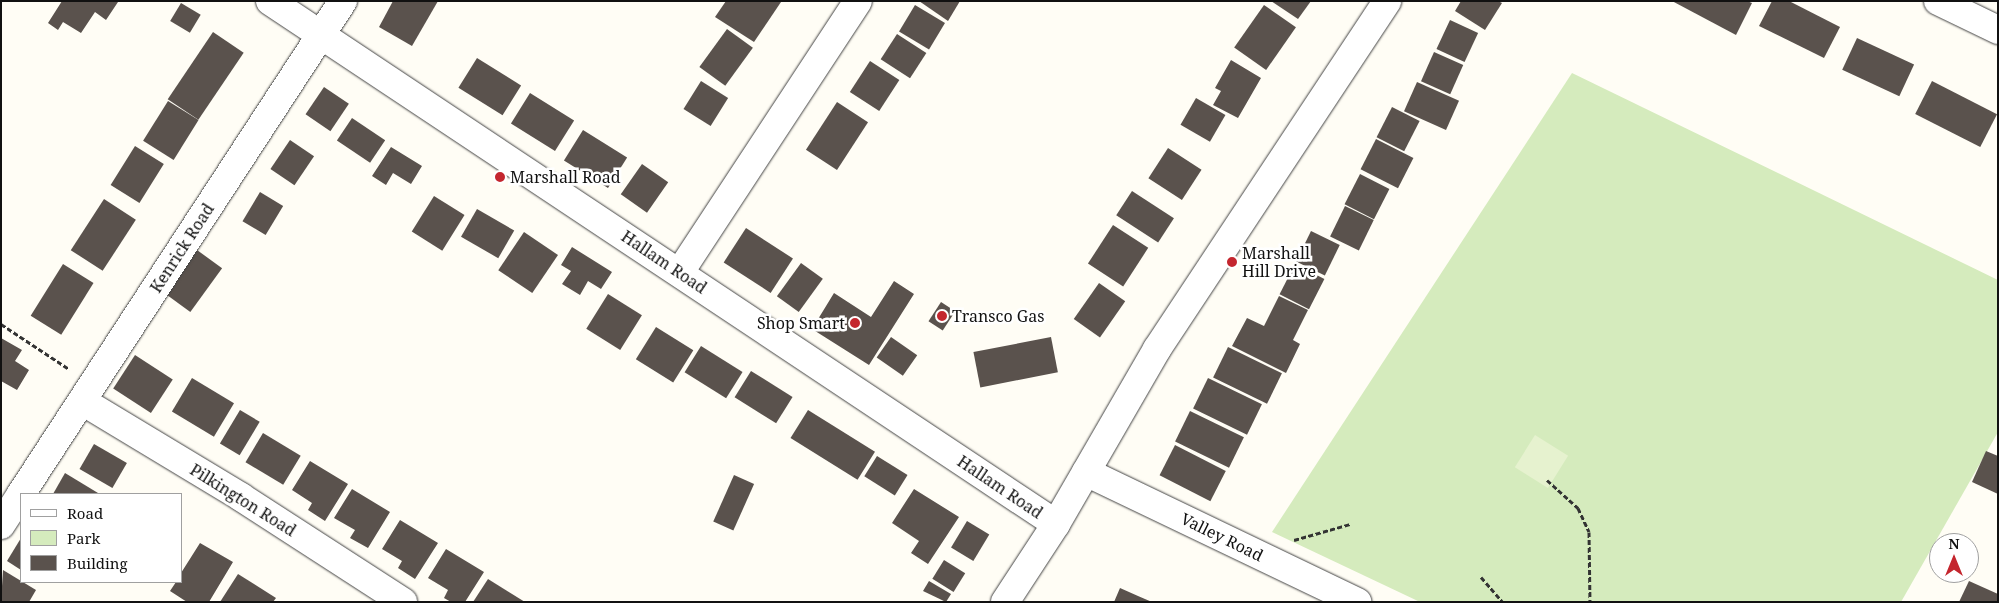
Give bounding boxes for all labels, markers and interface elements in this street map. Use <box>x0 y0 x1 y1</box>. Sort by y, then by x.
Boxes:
place label: Marshall Road <box>510 167 621 187</box>
marker: Marshall Road <box>494 171 506 183</box>
street label: Kenrick Road <box>146 200 218 296</box>
street label: Hallam Road <box>618 227 710 297</box>
place label: Marshall Hill Drive <box>1242 243 1316 281</box>
marker: Marshall Hill Drive <box>1226 256 1238 268</box>
place label: Transco Gas <box>952 306 1044 326</box>
marker: Transco Gas <box>936 310 948 322</box>
place label: Shop Smart <box>757 313 845 333</box>
marker: Shop Smart <box>849 317 861 329</box>
street label: Hallam Road <box>954 452 1046 522</box>
street label: Pilkington Road <box>187 460 299 540</box>
legend <box>20 493 182 583</box>
text: Road <box>67 503 103 523</box>
street label: Valley Road <box>1178 509 1266 565</box>
text: Park <box>67 528 100 548</box>
north arrow <box>1929 533 1979 583</box>
text: N <box>1948 534 1960 553</box>
text: Building <box>67 553 128 573</box>

